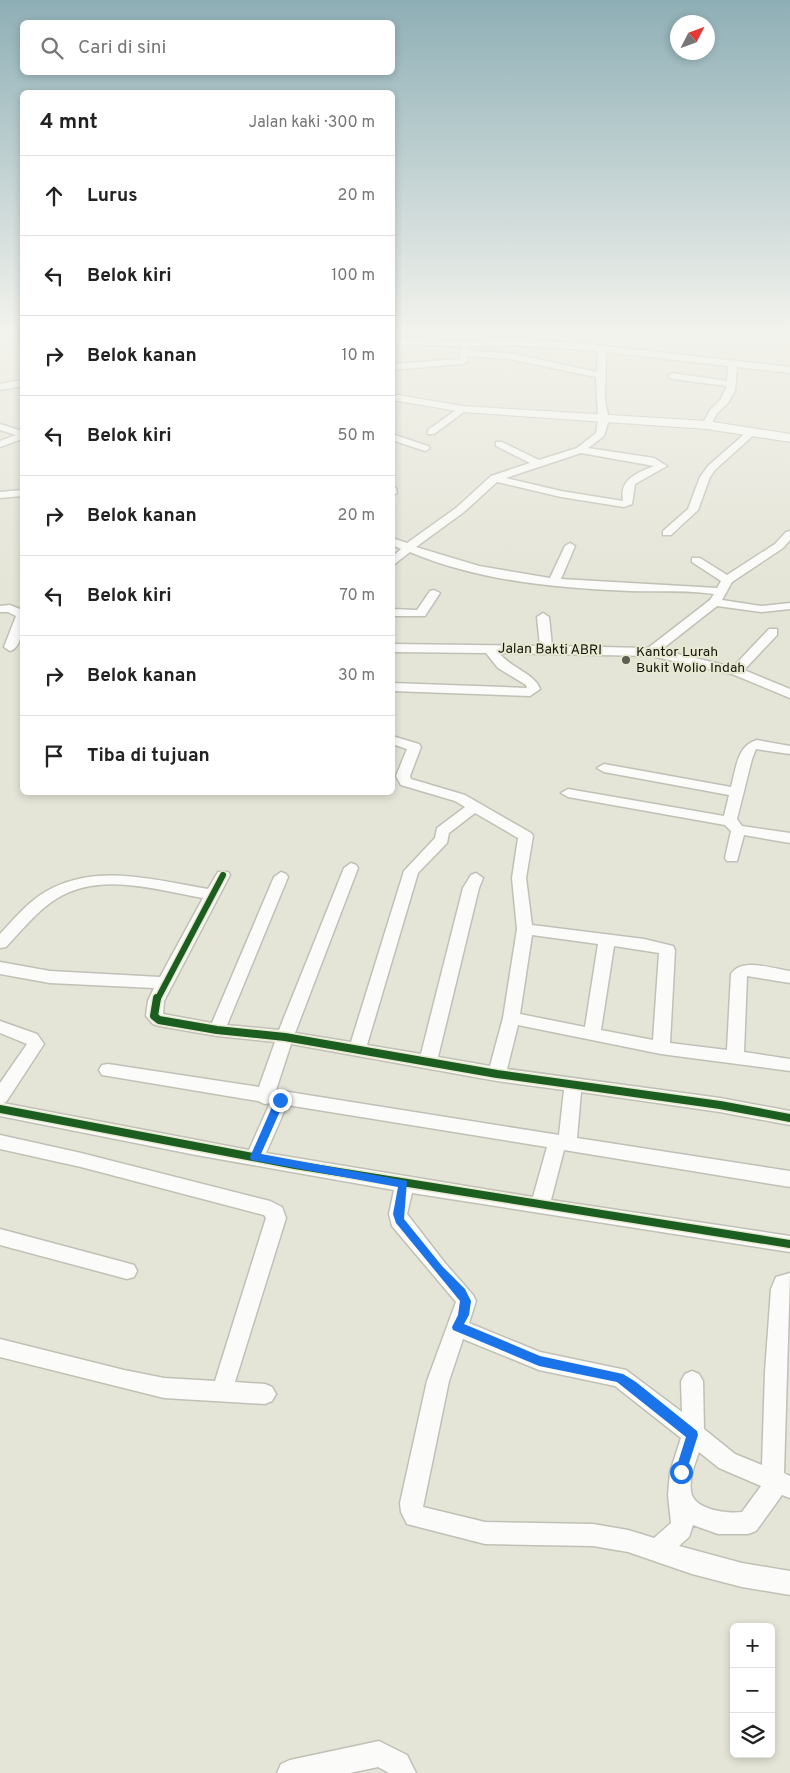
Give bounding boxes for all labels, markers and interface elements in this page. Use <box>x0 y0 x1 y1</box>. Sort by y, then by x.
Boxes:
north arrow <box>670 15 715 60</box>
search box <box>20 20 395 75</box>
icon: search <box>38 34 66 62</box>
text: Cari di sini <box>78 36 166 60</box>
text: 4 mnt <box>40 109 98 136</box>
text: Jalan kaki · 300 m <box>248 113 375 133</box>
icon: ahead <box>40 182 68 210</box>
text: Lurus <box>87 184 138 208</box>
text: 20 m <box>338 186 375 206</box>
icon: left <box>40 262 68 290</box>
text: Belok kiri <box>87 264 172 288</box>
text: 100 m <box>331 266 375 286</box>
icon: right <box>40 342 68 370</box>
text: Belok kanan <box>87 344 197 368</box>
text: 10 m <box>341 346 375 366</box>
icon: left <box>40 422 68 450</box>
text: Belok kiri <box>87 424 172 448</box>
text: 50 m <box>338 426 375 446</box>
icon: right <box>40 502 68 530</box>
text: Belok kanan <box>87 504 197 528</box>
text: 20 m <box>338 506 375 526</box>
icon: left <box>40 582 68 610</box>
text: Belok kiri <box>87 584 172 608</box>
text: 70 m <box>340 586 375 606</box>
street label: Jalan Bakti ABRI <box>498 641 602 659</box>
place label: Kantor Lurah Bukit Wolio Indah <box>636 644 745 677</box>
marker: Kantor Lurah Bukit Wolio Indah <box>620 654 632 666</box>
icon: right <box>40 662 68 690</box>
text: Belok kanan <box>87 664 197 688</box>
text: 30 m <box>338 666 375 686</box>
icon: arrive <box>40 742 68 770</box>
text: Tiba di tujuan <box>87 744 210 768</box>
route end <box>269 1089 292 1112</box>
route start <box>670 1461 693 1484</box>
map controls <box>730 1623 775 1758</box>
button: + <box>730 1623 775 1668</box>
button: − <box>730 1668 775 1713</box>
button: layers <box>730 1713 775 1758</box>

